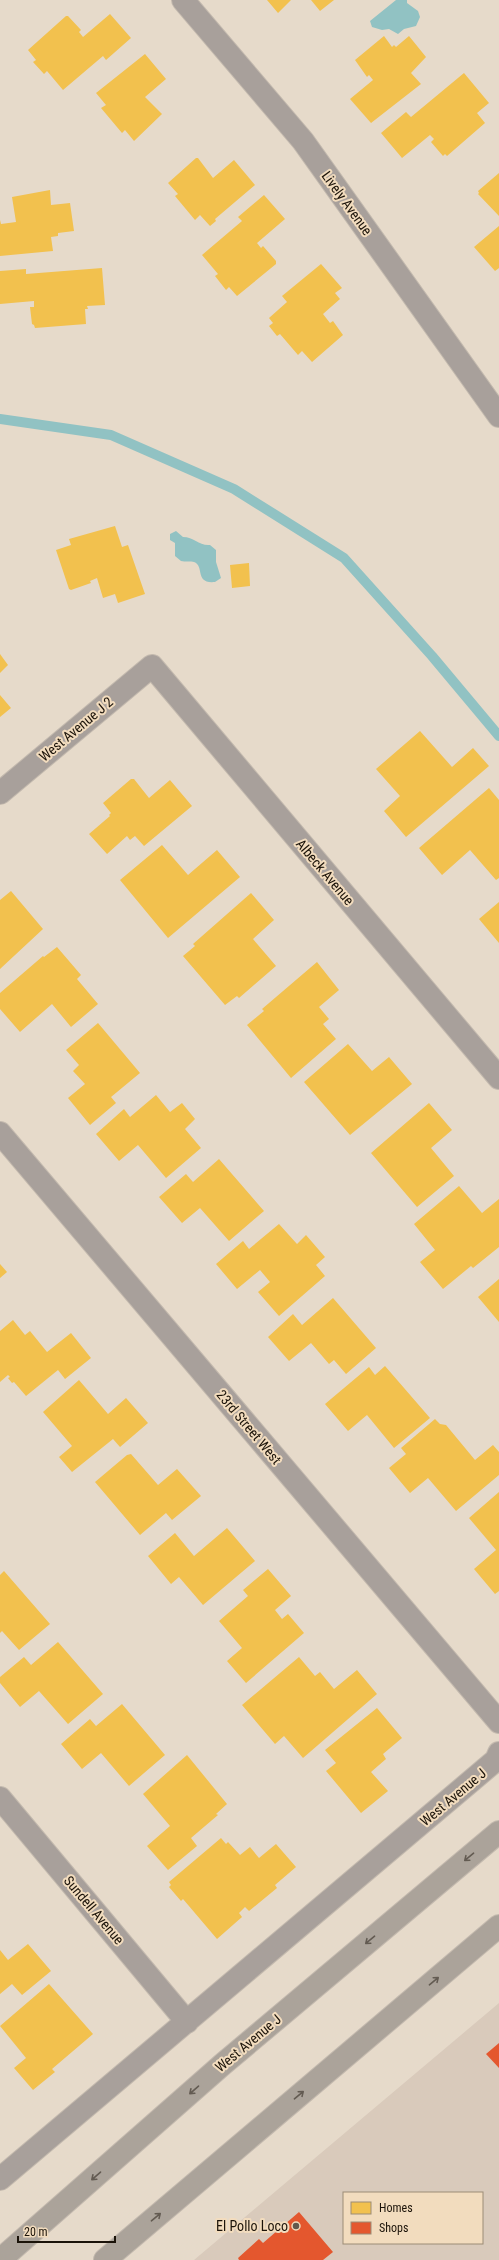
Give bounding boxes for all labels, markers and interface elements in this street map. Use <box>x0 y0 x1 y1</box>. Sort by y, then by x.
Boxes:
street label: Lively Avenue <box>319 168 376 238</box>
street label: West Avenue J 2 <box>36 694 116 764</box>
street label: Albeck Avenue <box>293 836 357 909</box>
street label: 23rd Street West <box>213 1387 285 1467</box>
street label: West Avenue J <box>417 1765 489 1829</box>
one-way arrow <box>464 1852 475 1861</box>
street label: Sundell Avenue <box>61 1873 127 1948</box>
one-way arrow <box>364 1936 375 1945</box>
one-way arrow <box>429 1977 439 1986</box>
street label: West Avenue J <box>212 2011 284 2075</box>
one-way arrow <box>188 2085 199 2094</box>
one-way arrow <box>294 2090 304 2099</box>
one-way arrow <box>91 2171 101 2180</box>
legend <box>343 2192 483 2244</box>
text: Homes <box>379 2201 413 2215</box>
one-way arrow <box>150 2212 161 2221</box>
scale bar <box>18 2218 115 2244</box>
place label: El Pollo Loco <box>216 2218 288 2234</box>
marker: El Pollo Loco <box>291 2221 301 2231</box>
text: Shops <box>379 2221 408 2235</box>
text: 20 m <box>24 2225 48 2239</box>

